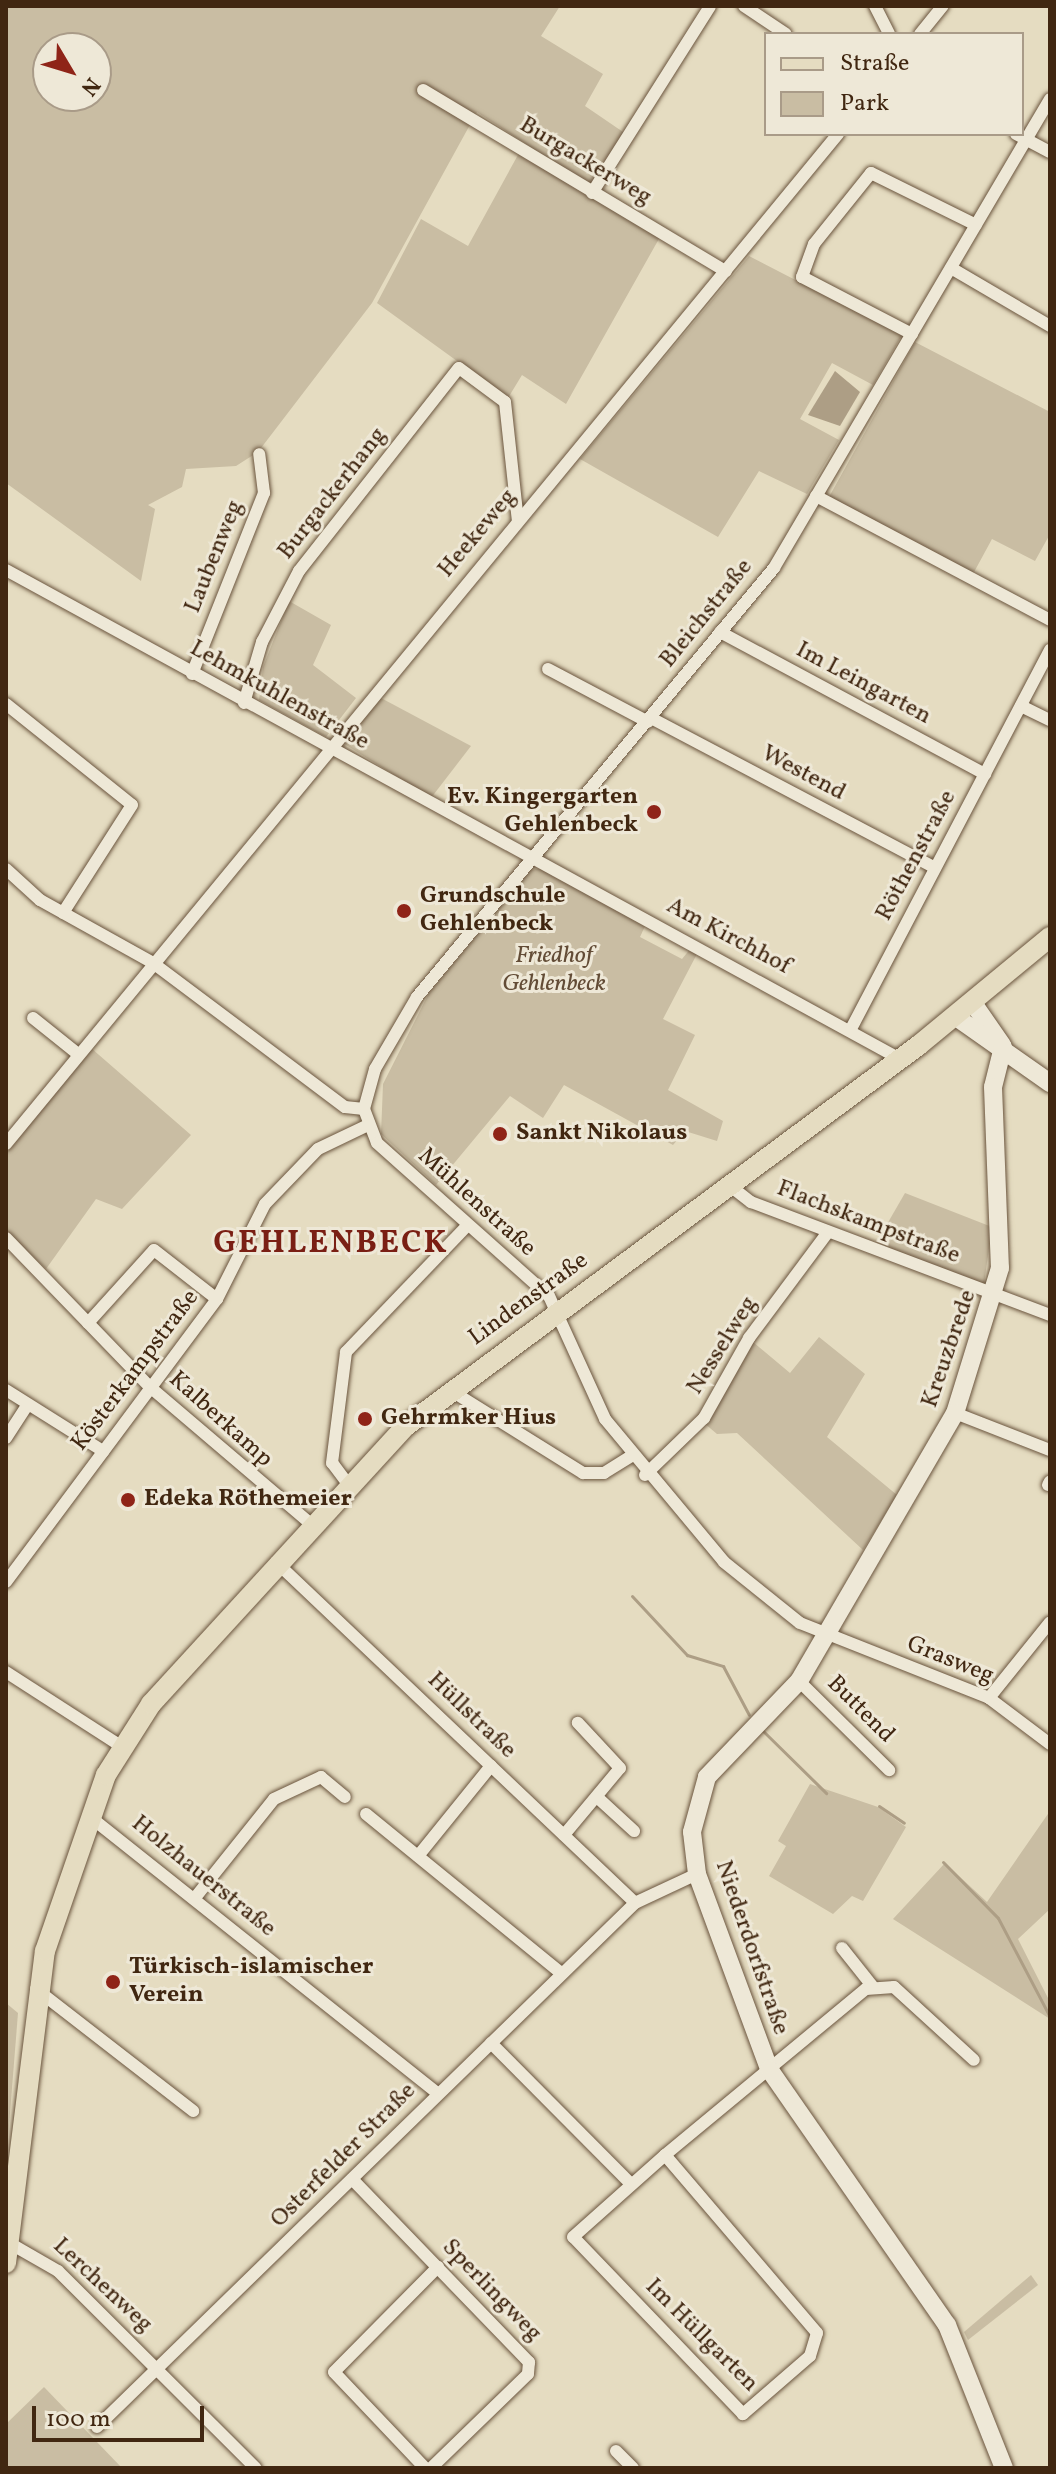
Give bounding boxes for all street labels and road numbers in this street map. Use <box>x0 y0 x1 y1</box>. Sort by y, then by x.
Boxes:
street label: Burgackerweg <box>514 111 656 213</box>
street label: Burgackerhang <box>272 422 394 566</box>
street label: Heekeweg <box>433 484 523 584</box>
street label: Laubenweg <box>179 497 251 617</box>
street label: Bleichstraße <box>654 554 760 674</box>
street label: Lehmkuhlenstraße <box>184 635 374 757</box>
street label: Im Leingarten <box>790 636 936 732</box>
street label: Westend <box>756 740 850 808</box>
street label: Röthenstraße <box>871 786 963 926</box>
street label: Am Kirchhof <box>661 892 795 982</box>
street label: Mühlenstraße <box>411 1142 541 1264</box>
street label: Flachskampstraße <box>772 1175 964 1271</box>
street label: Lindenstraße <box>464 1247 594 1353</box>
street label: Kösterkampstraße <box>66 1285 206 1457</box>
street label: Kreuzbrede <box>916 1286 984 1412</box>
street label: Nesselweg <box>682 1292 764 1400</box>
street label: Kalberkamp <box>162 1366 278 1474</box>
street label: Grasweg <box>902 1631 998 1691</box>
street label: Hüllstraße <box>421 1667 521 1765</box>
street label: Buttend <box>820 1670 900 1750</box>
street label: Holzhauerstraße <box>125 1810 281 1944</box>
street label: Niederdorfstraße <box>708 1857 794 2039</box>
street label: Osterfelder Straße <box>265 2077 423 2235</box>
street label: Lerchenweg <box>46 2232 158 2340</box>
street label: Sperlingweg <box>435 2234 547 2348</box>
street label: Im Hüllgarten <box>638 2273 764 2399</box>

